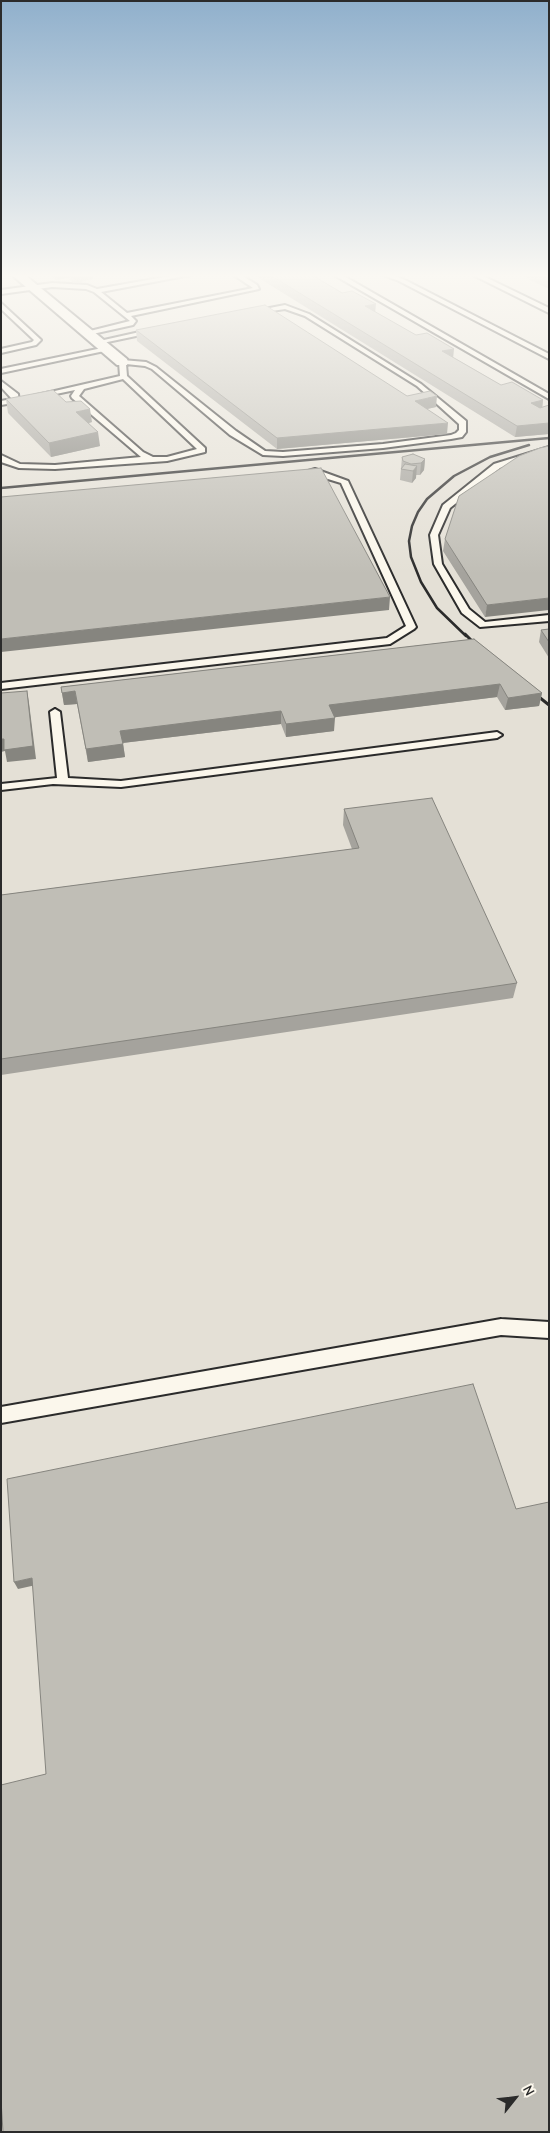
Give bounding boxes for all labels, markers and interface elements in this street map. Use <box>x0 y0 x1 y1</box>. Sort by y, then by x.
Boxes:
north arrow <box>490 2073 540 2123</box>
text: N <box>519 2082 538 2099</box>

